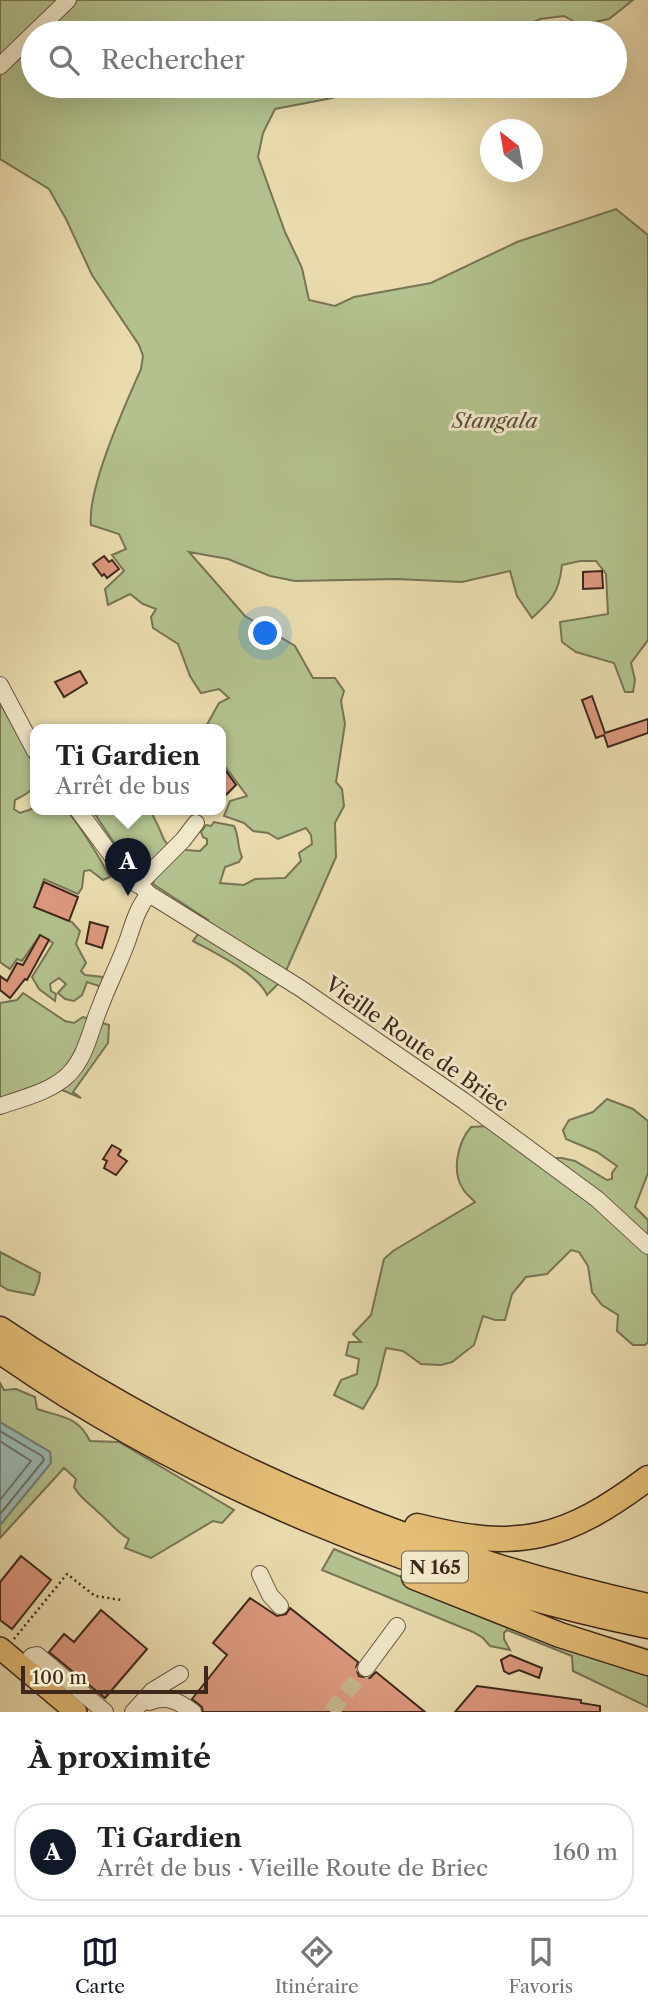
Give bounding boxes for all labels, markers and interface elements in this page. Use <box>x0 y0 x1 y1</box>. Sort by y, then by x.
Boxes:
search box <box>21 21 627 98</box>
icon: search <box>45 41 83 79</box>
text: Rechercher <box>101 44 245 76</box>
north arrow <box>480 119 543 182</box>
park label: Stangala <box>450 408 538 433</box>
your location <box>248 616 282 650</box>
popup <box>30 724 226 815</box>
text: Ti Gardien <box>56 740 200 772</box>
text: Arrêt de bus <box>56 772 190 800</box>
pin: A <box>105 838 151 896</box>
street label: Vieille Route de Briec <box>320 971 513 1117</box>
road number: N 165 <box>402 1552 468 1582</box>
scale bar <box>21 1663 208 1695</box>
text: 100 m <box>32 1666 87 1689</box>
text: À proximité <box>28 1739 211 1776</box>
text: Ti Gardien <box>97 1822 242 1854</box>
text: A <box>44 1838 62 1866</box>
text: 160 m <box>553 1838 618 1866</box>
text: Arrêt de bus · Vieille Route de Briec <box>97 1854 488 1882</box>
tab: Carte <box>75 1933 125 1998</box>
tab: Itinéraire <box>275 1933 359 1998</box>
tab: Favoris <box>508 1933 573 1998</box>

